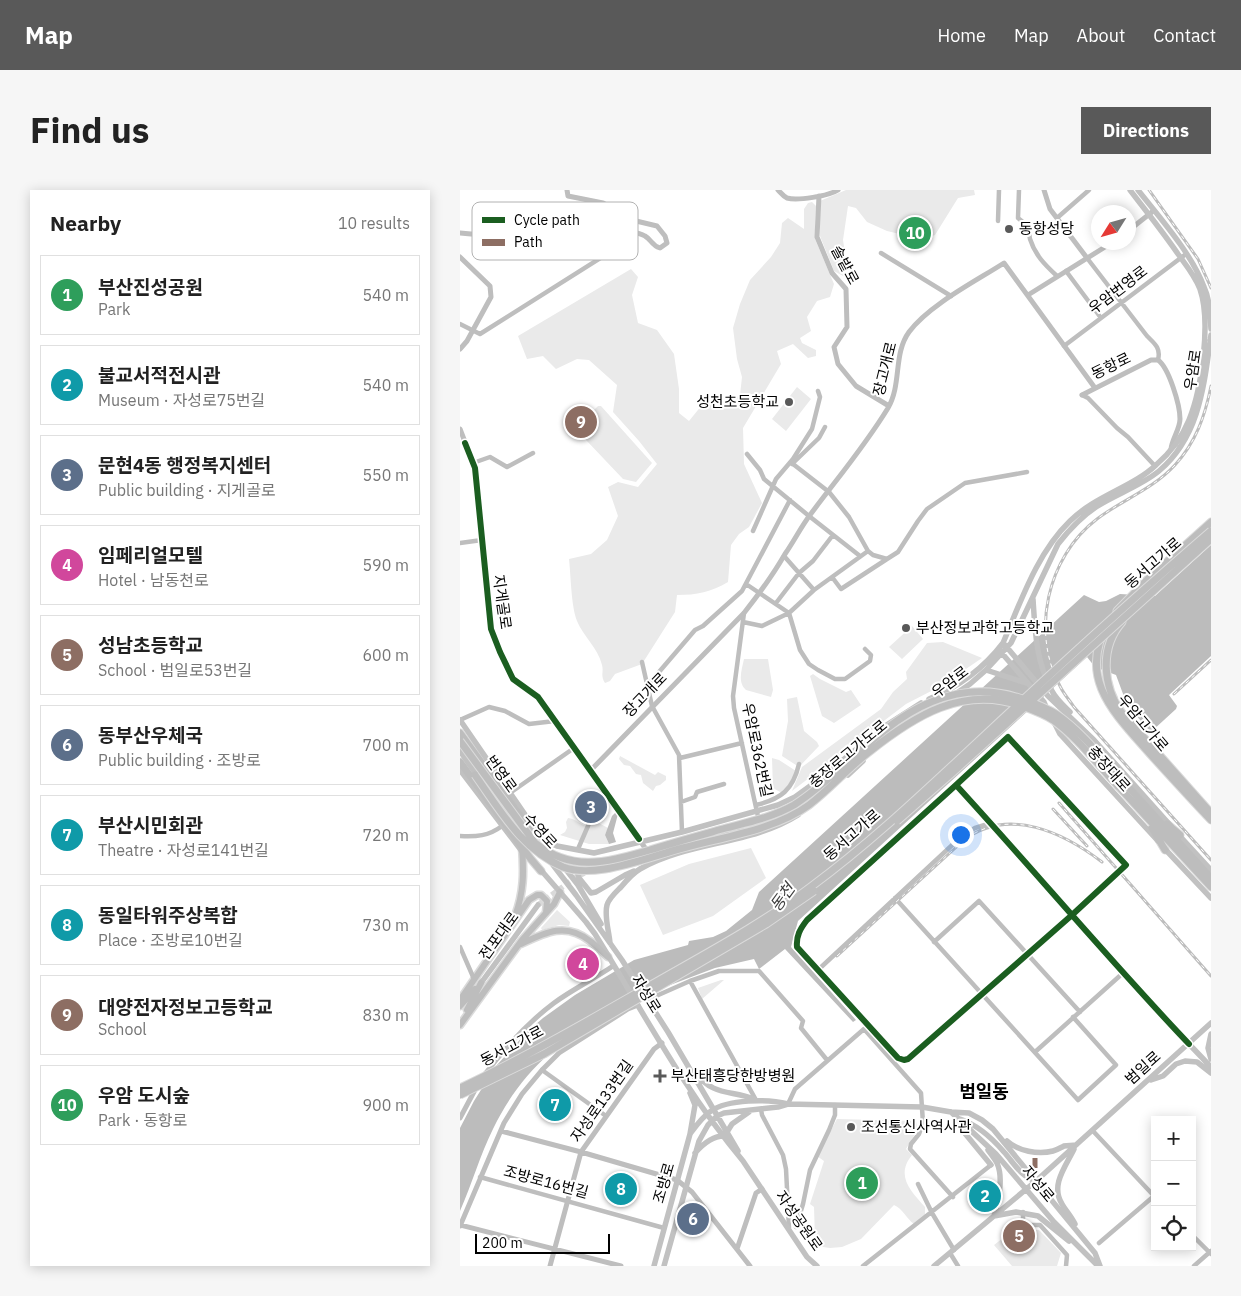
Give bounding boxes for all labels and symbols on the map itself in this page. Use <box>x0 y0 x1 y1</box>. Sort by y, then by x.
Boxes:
legend <box>472 202 638 260</box>
north arrow <box>1091 205 1136 250</box>
text: Cycle path <box>514 211 580 229</box>
pin: 10 <box>899 214 931 252</box>
place label: 동항성당 <box>1019 219 1074 238</box>
marker: 동항성당 <box>1003 223 1015 235</box>
text: Path <box>514 233 543 251</box>
street label: 솔밭로 <box>827 242 864 288</box>
street label: 우암번영로 <box>1084 261 1151 318</box>
street label: 장고개로 <box>869 340 900 398</box>
street label: 동항로 <box>1088 348 1134 383</box>
street label: 우암로 <box>1180 348 1205 392</box>
place label: 성천초등학교 <box>696 392 779 411</box>
marker: 성천초등학교 <box>783 396 795 408</box>
pin: 9 <box>565 403 597 441</box>
street label: 동서고가로 <box>1120 533 1185 592</box>
street label: 지게골로 <box>489 573 516 631</box>
place label: 부산정보과학고등학교 <box>916 618 1054 637</box>
marker: 부산정보과학고등학교 <box>900 622 912 634</box>
street label: 우암로 <box>927 662 972 702</box>
street label: 장고개로 <box>619 668 671 721</box>
street label: 우암고가로 <box>1114 690 1173 755</box>
street label: 우암로362번길 <box>738 701 777 799</box>
street label: 충장로고가도로 <box>805 715 891 792</box>
street label: 충장대로 <box>1084 742 1135 796</box>
street label: 번영로 <box>482 751 521 796</box>
pin: 3 <box>575 788 607 826</box>
street label: 동서고가로 <box>819 805 884 864</box>
street label: 수영로 <box>519 809 561 852</box>
your location <box>948 822 974 848</box>
water label: 동천 <box>765 877 800 915</box>
street label: 전포대로 <box>475 908 523 964</box>
pin: 4 <box>567 945 599 983</box>
street label: 자성로 <box>627 971 665 1016</box>
street label: 동서고가로 <box>477 1021 547 1070</box>
street label: 범일로 <box>1121 1047 1164 1089</box>
street label: 자성로133번길 <box>566 1056 637 1145</box>
place label: 부산태흥당한방병원 <box>671 1066 795 1085</box>
marker: 부산태흥당한방병원 <box>653 1069 667 1083</box>
district label: 범일동 <box>959 1080 1009 1103</box>
pin: 7 <box>539 1086 571 1124</box>
place label: 조선통신사역사관 <box>861 1117 972 1136</box>
marker: 조선통신사역사관 <box>845 1121 857 1133</box>
street label: 조방로 <box>649 1160 678 1205</box>
street label: 조방로16번길 <box>502 1161 591 1202</box>
street label: 자성로 <box>1018 1162 1059 1206</box>
pin: 1 <box>846 1164 878 1202</box>
pin: 8 <box>605 1170 637 1208</box>
pin: 2 <box>969 1177 1001 1215</box>
street label: 자성공원로 <box>772 1187 827 1254</box>
pin: 6 <box>677 1200 709 1238</box>
pin: 5 <box>1003 1217 1035 1255</box>
scale bar <box>475 1231 610 1254</box>

